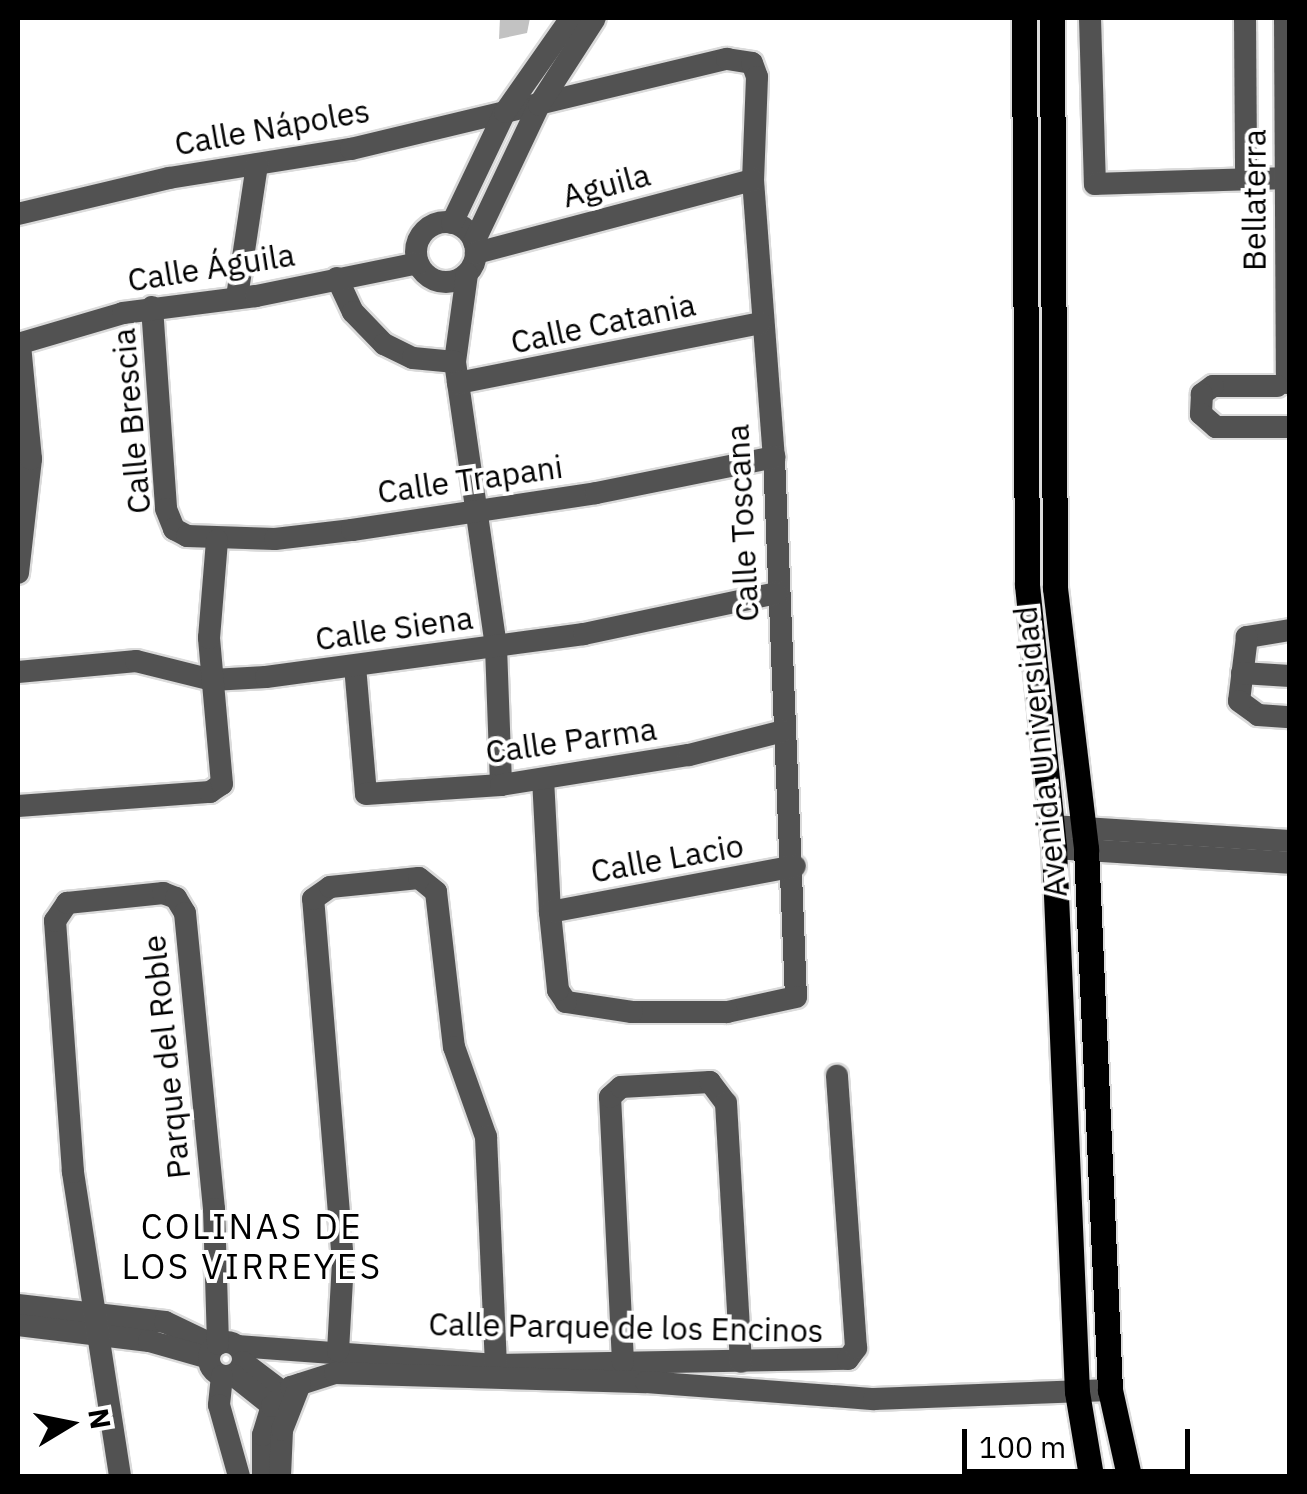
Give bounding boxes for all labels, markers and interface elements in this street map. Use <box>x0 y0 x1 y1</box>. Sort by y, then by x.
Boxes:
street label: Calle Nápoles <box>171 91 373 163</box>
street label: Bellaterra <box>1235 129 1273 271</box>
street label: Aguila <box>558 155 654 215</box>
street label: Calle Águila <box>125 235 297 299</box>
street label: Calle Catania <box>507 285 699 361</box>
street label: Calle Brescia <box>104 327 158 515</box>
street label: Calle Toscana <box>718 423 766 623</box>
street label: Calle Trapani <box>375 447 565 511</box>
street label: Calle Siena <box>313 598 475 658</box>
street label: Avenida Universidad <box>1006 604 1074 900</box>
street label: Calle Parma <box>483 709 659 771</box>
street label: Calle Lacio <box>588 826 746 890</box>
street label: Parque del Roble <box>134 933 198 1181</box>
district label: COLINAS DE LOS VIRREYES <box>121 1205 383 1287</box>
street label: Calle Parque de los Encinos <box>428 1304 824 1350</box>
north arrow <box>20 1374 120 1474</box>
text: N <box>80 1406 120 1432</box>
scale bar <box>967 1409 1194 1471</box>
text: 100 m <box>979 1427 1066 1466</box>

